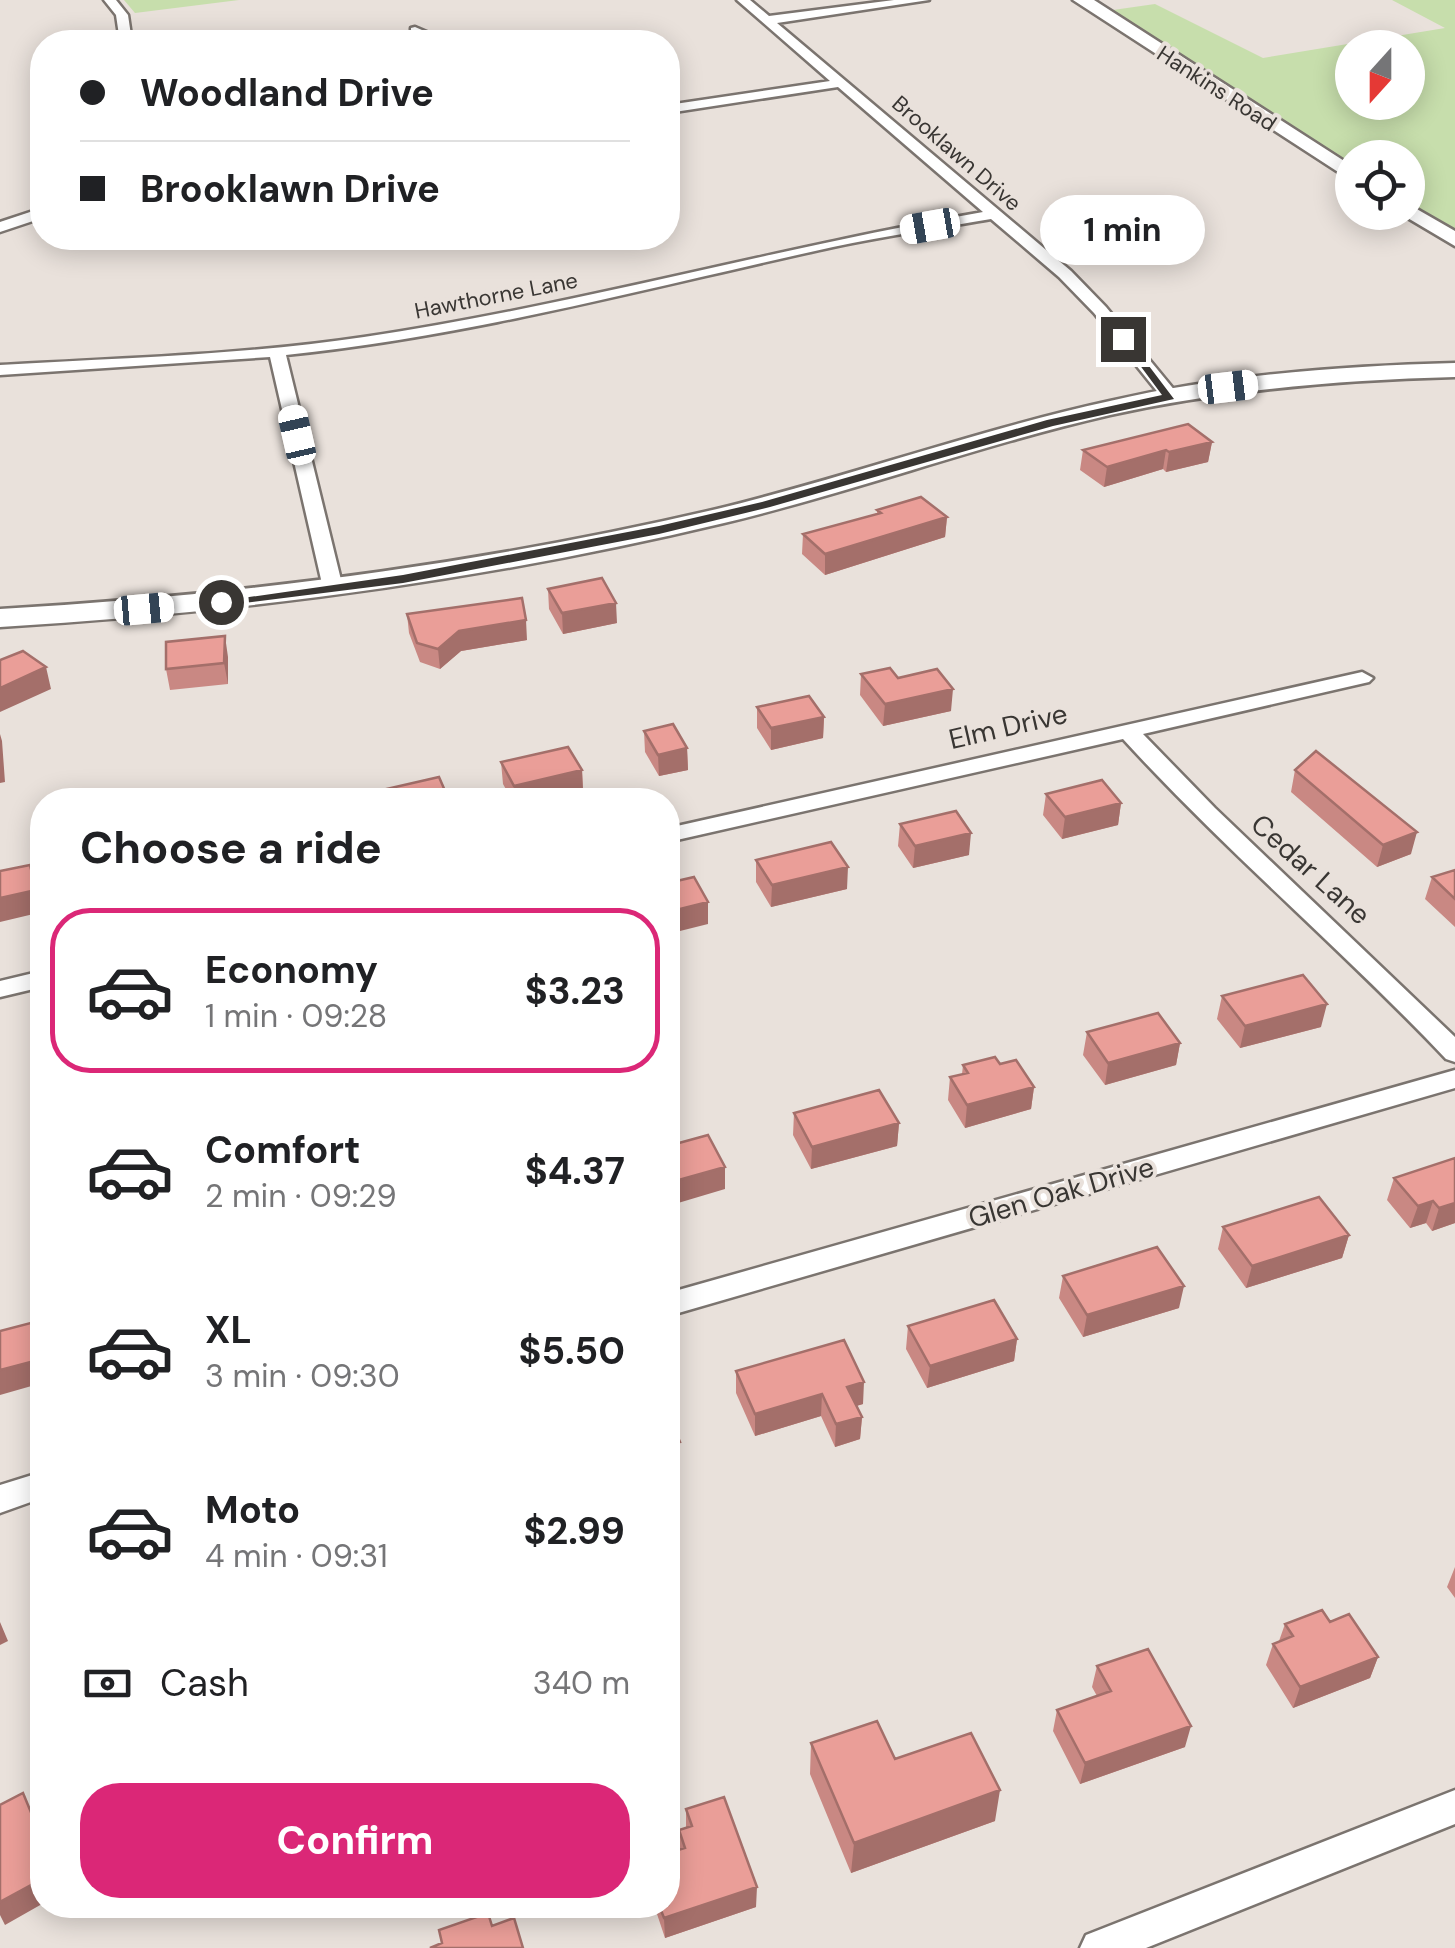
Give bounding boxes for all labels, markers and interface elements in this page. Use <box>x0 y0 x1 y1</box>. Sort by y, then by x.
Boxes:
north arrow <box>1335 30 1425 120</box>
map controls <box>1335 30 1425 230</box>
street label: Hankins Road <box>1152 39 1282 138</box>
text: Woodland Drive <box>140 68 434 118</box>
street label: Brooklawn Drive <box>886 89 1027 218</box>
button: locate <box>1335 140 1425 230</box>
text: Brooklawn Drive <box>140 164 440 214</box>
callout: 1 min <box>1040 194 1206 264</box>
car <box>898 206 962 246</box>
text: 1 min <box>1084 209 1161 251</box>
street label: Hawthorne Lane <box>412 265 580 326</box>
route end <box>1101 317 1146 362</box>
car <box>1196 368 1260 406</box>
car <box>276 402 318 468</box>
route start <box>199 580 244 625</box>
car <box>113 591 175 627</box>
street label: Elm Drive <box>945 695 1071 758</box>
street label: Cedar Lane <box>1243 806 1378 933</box>
text: Choose a ride <box>80 818 382 877</box>
text: Economy <box>205 945 378 995</box>
icon: car <box>85 946 175 1036</box>
text: $3.23 <box>525 966 625 1016</box>
text: 1 min · 09:28 <box>205 995 387 1037</box>
text: Comfort <box>205 1125 361 1175</box>
icon: car <box>85 1126 175 1216</box>
text: $4.37 <box>525 1146 625 1196</box>
street label: Glen Oak Drive <box>964 1148 1158 1237</box>
text: 2 min · 09:29 <box>205 1175 397 1217</box>
text: XL <box>205 1305 252 1355</box>
icon: car <box>85 1306 175 1396</box>
text: $5.50 <box>518 1326 625 1376</box>
text: 3 min · 09:30 <box>205 1355 400 1397</box>
text: Moto <box>205 1485 300 1535</box>
icon: car <box>85 1486 175 1576</box>
text: $2.99 <box>523 1506 625 1556</box>
text: 4 min · 09:31 <box>205 1535 388 1577</box>
icon: cash <box>80 1656 135 1711</box>
text: Cash <box>160 1658 249 1708</box>
text: 340 m <box>533 1662 630 1704</box>
button: Confirm <box>80 1783 630 1898</box>

